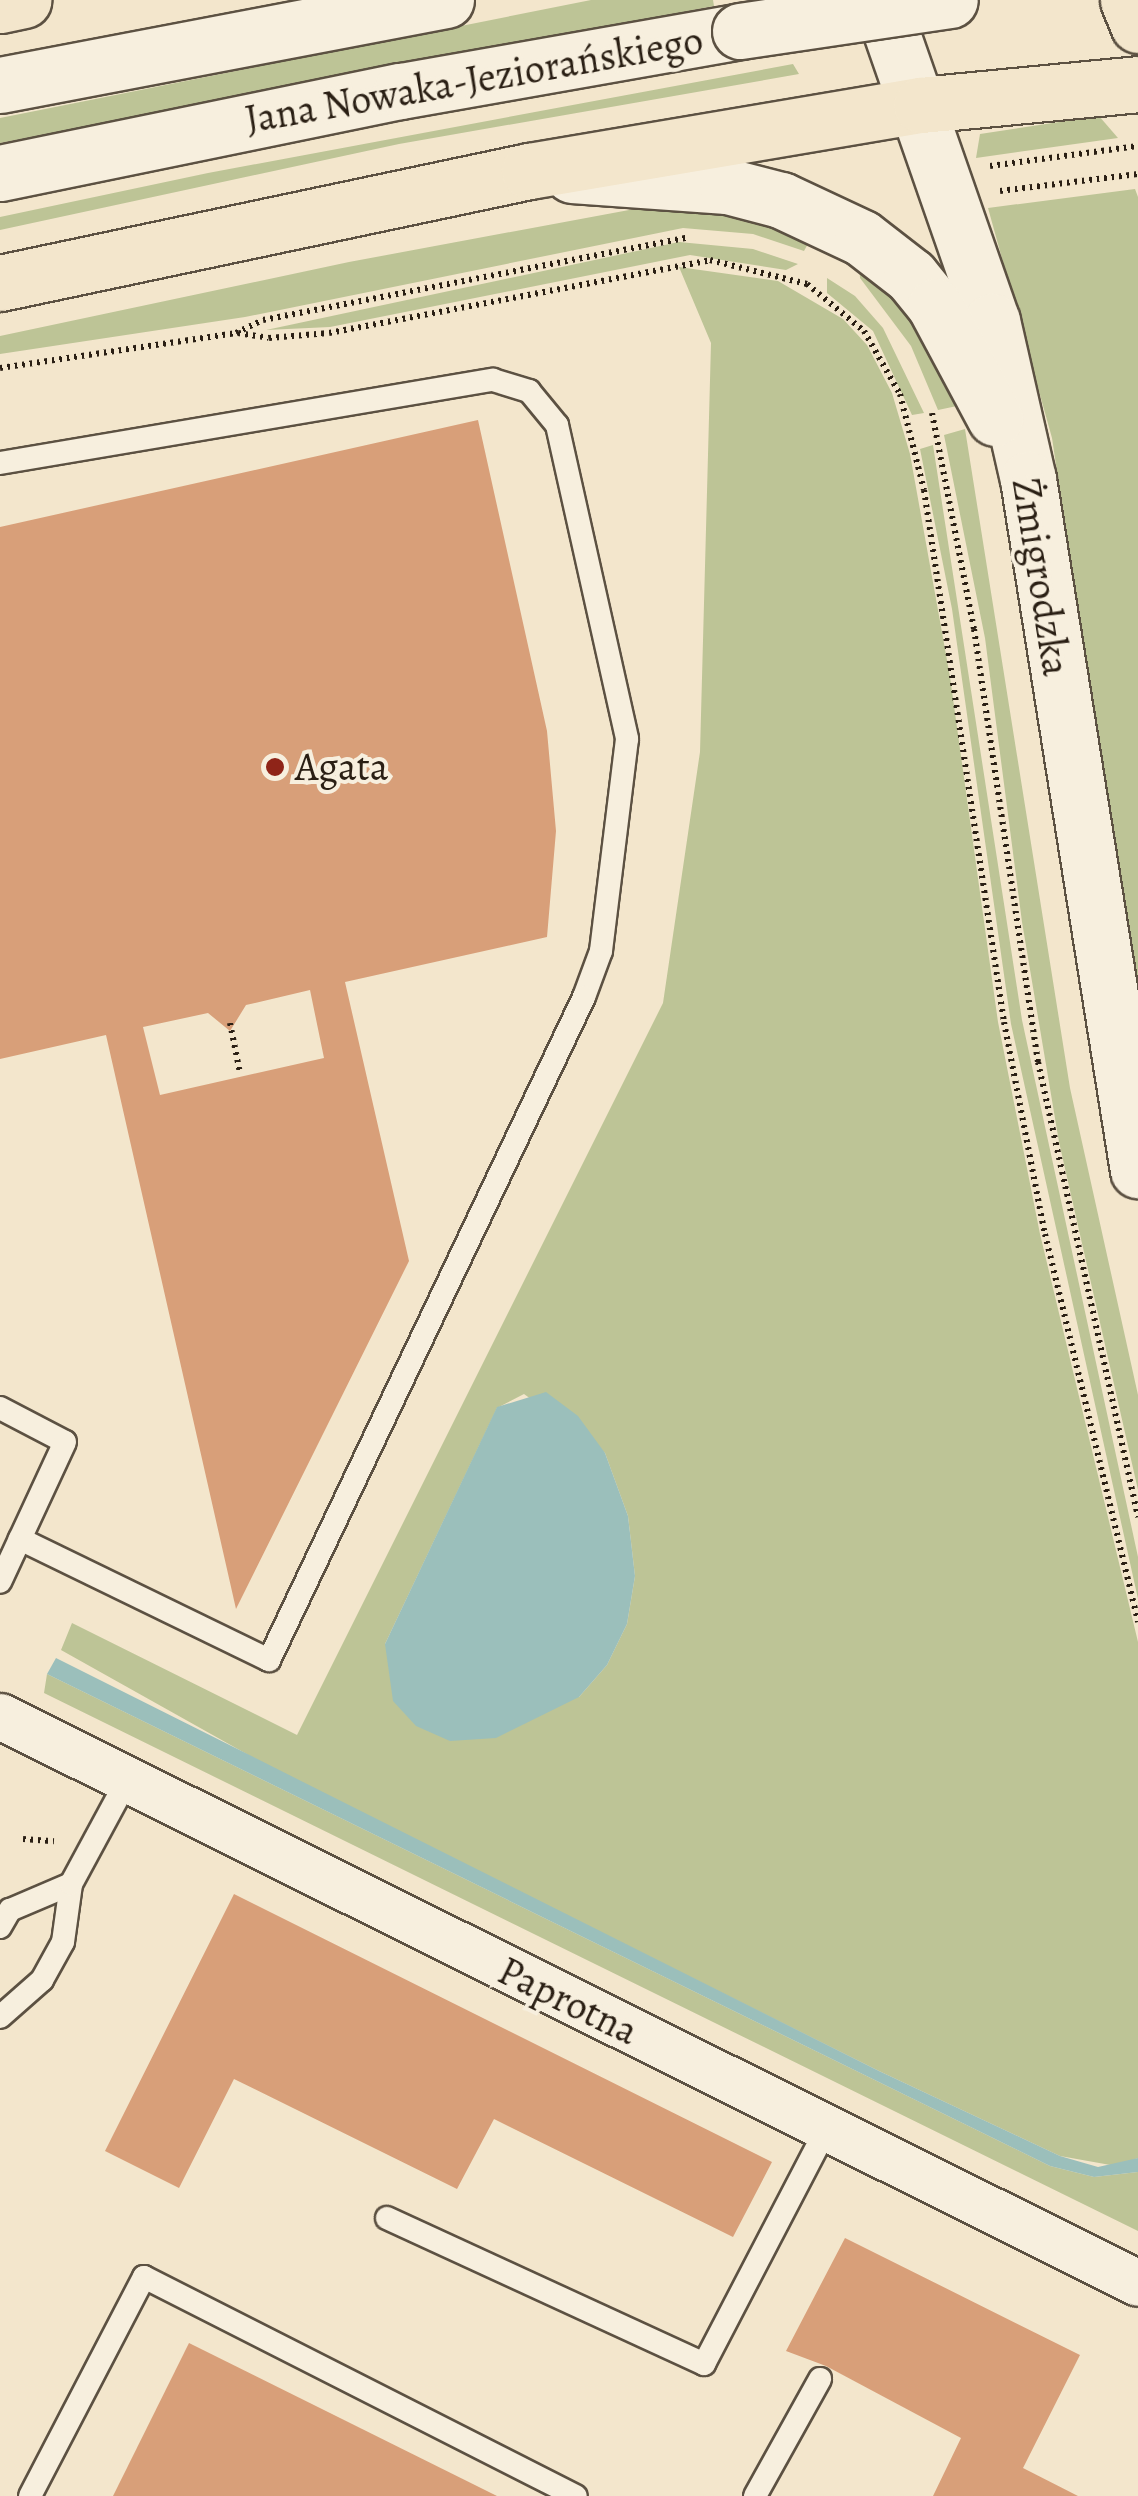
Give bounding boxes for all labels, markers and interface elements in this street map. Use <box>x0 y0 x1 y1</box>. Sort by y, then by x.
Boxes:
street label: Jana Nowaka-Jeziorańskiego <box>241 16 707 144</box>
street label: Żmigrodzka <box>1002 475 1080 679</box>
place label: Agata <box>295 743 388 791</box>
marker: Agata <box>264 756 286 778</box>
street label: Paprotna <box>490 1947 646 2055</box>

